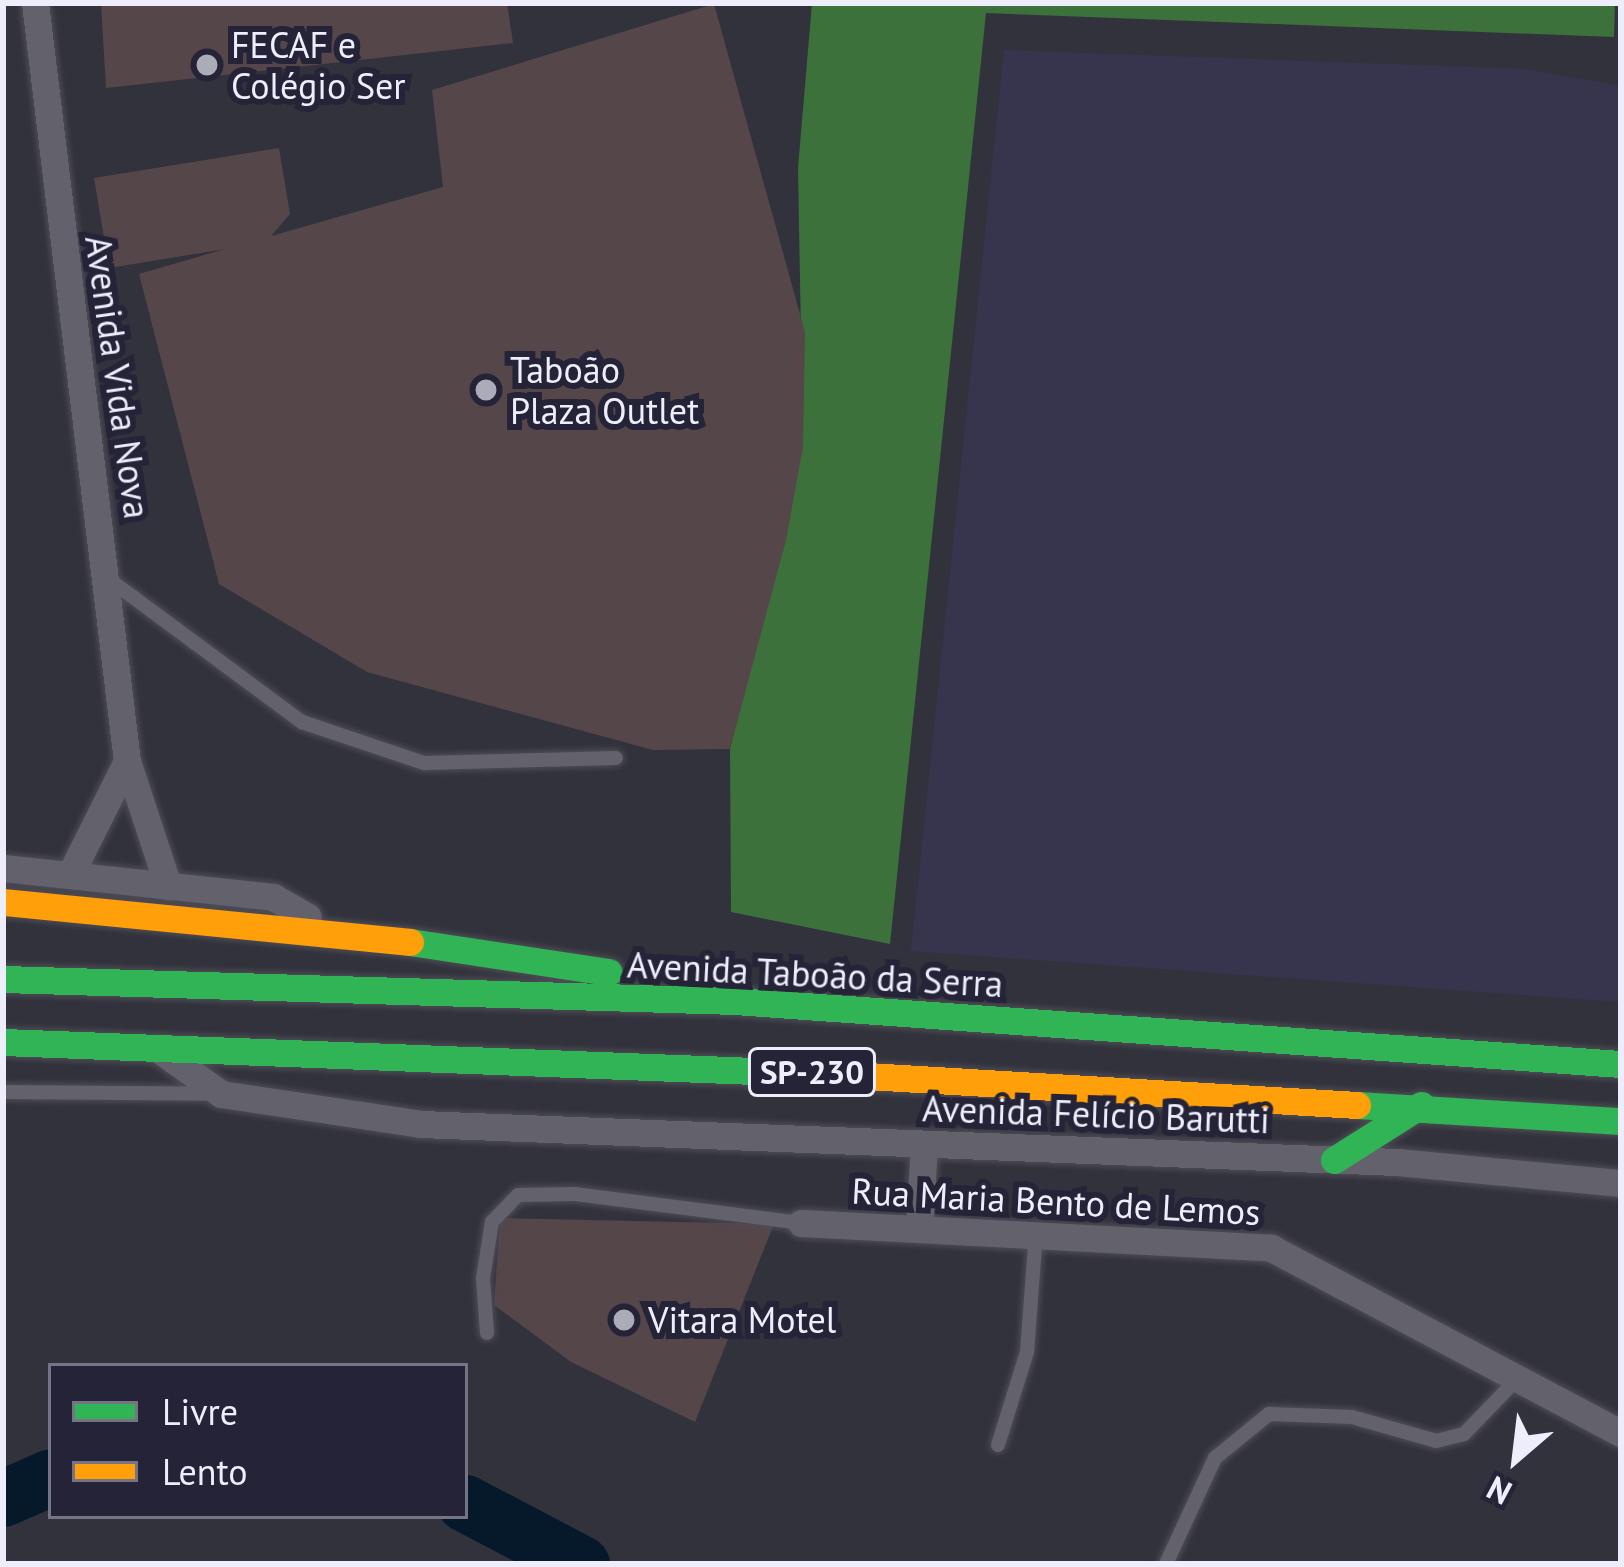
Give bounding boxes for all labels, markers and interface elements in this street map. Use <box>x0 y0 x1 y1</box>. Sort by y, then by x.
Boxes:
place label: FECAF e Colégio Ser <box>231 22 406 107</box>
marker: FECAF e Colégio Ser <box>194 52 220 78</box>
street label: Avenida Vida Nova <box>77 232 159 522</box>
place label: Taboão Plaza Outlet <box>510 347 699 432</box>
marker: Taboão Plaza Outlet <box>473 377 499 403</box>
street label: Avenida Taboão da Serra <box>625 943 1005 1005</box>
road number: SP-230 <box>746 1045 878 1099</box>
street label: Avenida Felício Barutti <box>922 1086 1270 1142</box>
street label: Rua Maria Bento de Lemos <box>851 1169 1261 1233</box>
place label: Vitara Motel <box>648 1298 836 1342</box>
marker: Vitara Motel <box>611 1307 637 1333</box>
legend <box>48 1363 468 1519</box>
text: Livre <box>162 1388 238 1435</box>
north arrow <box>1456 1399 1576 1519</box>
text: Lento <box>162 1448 248 1495</box>
text: N <box>1479 1467 1519 1515</box>

